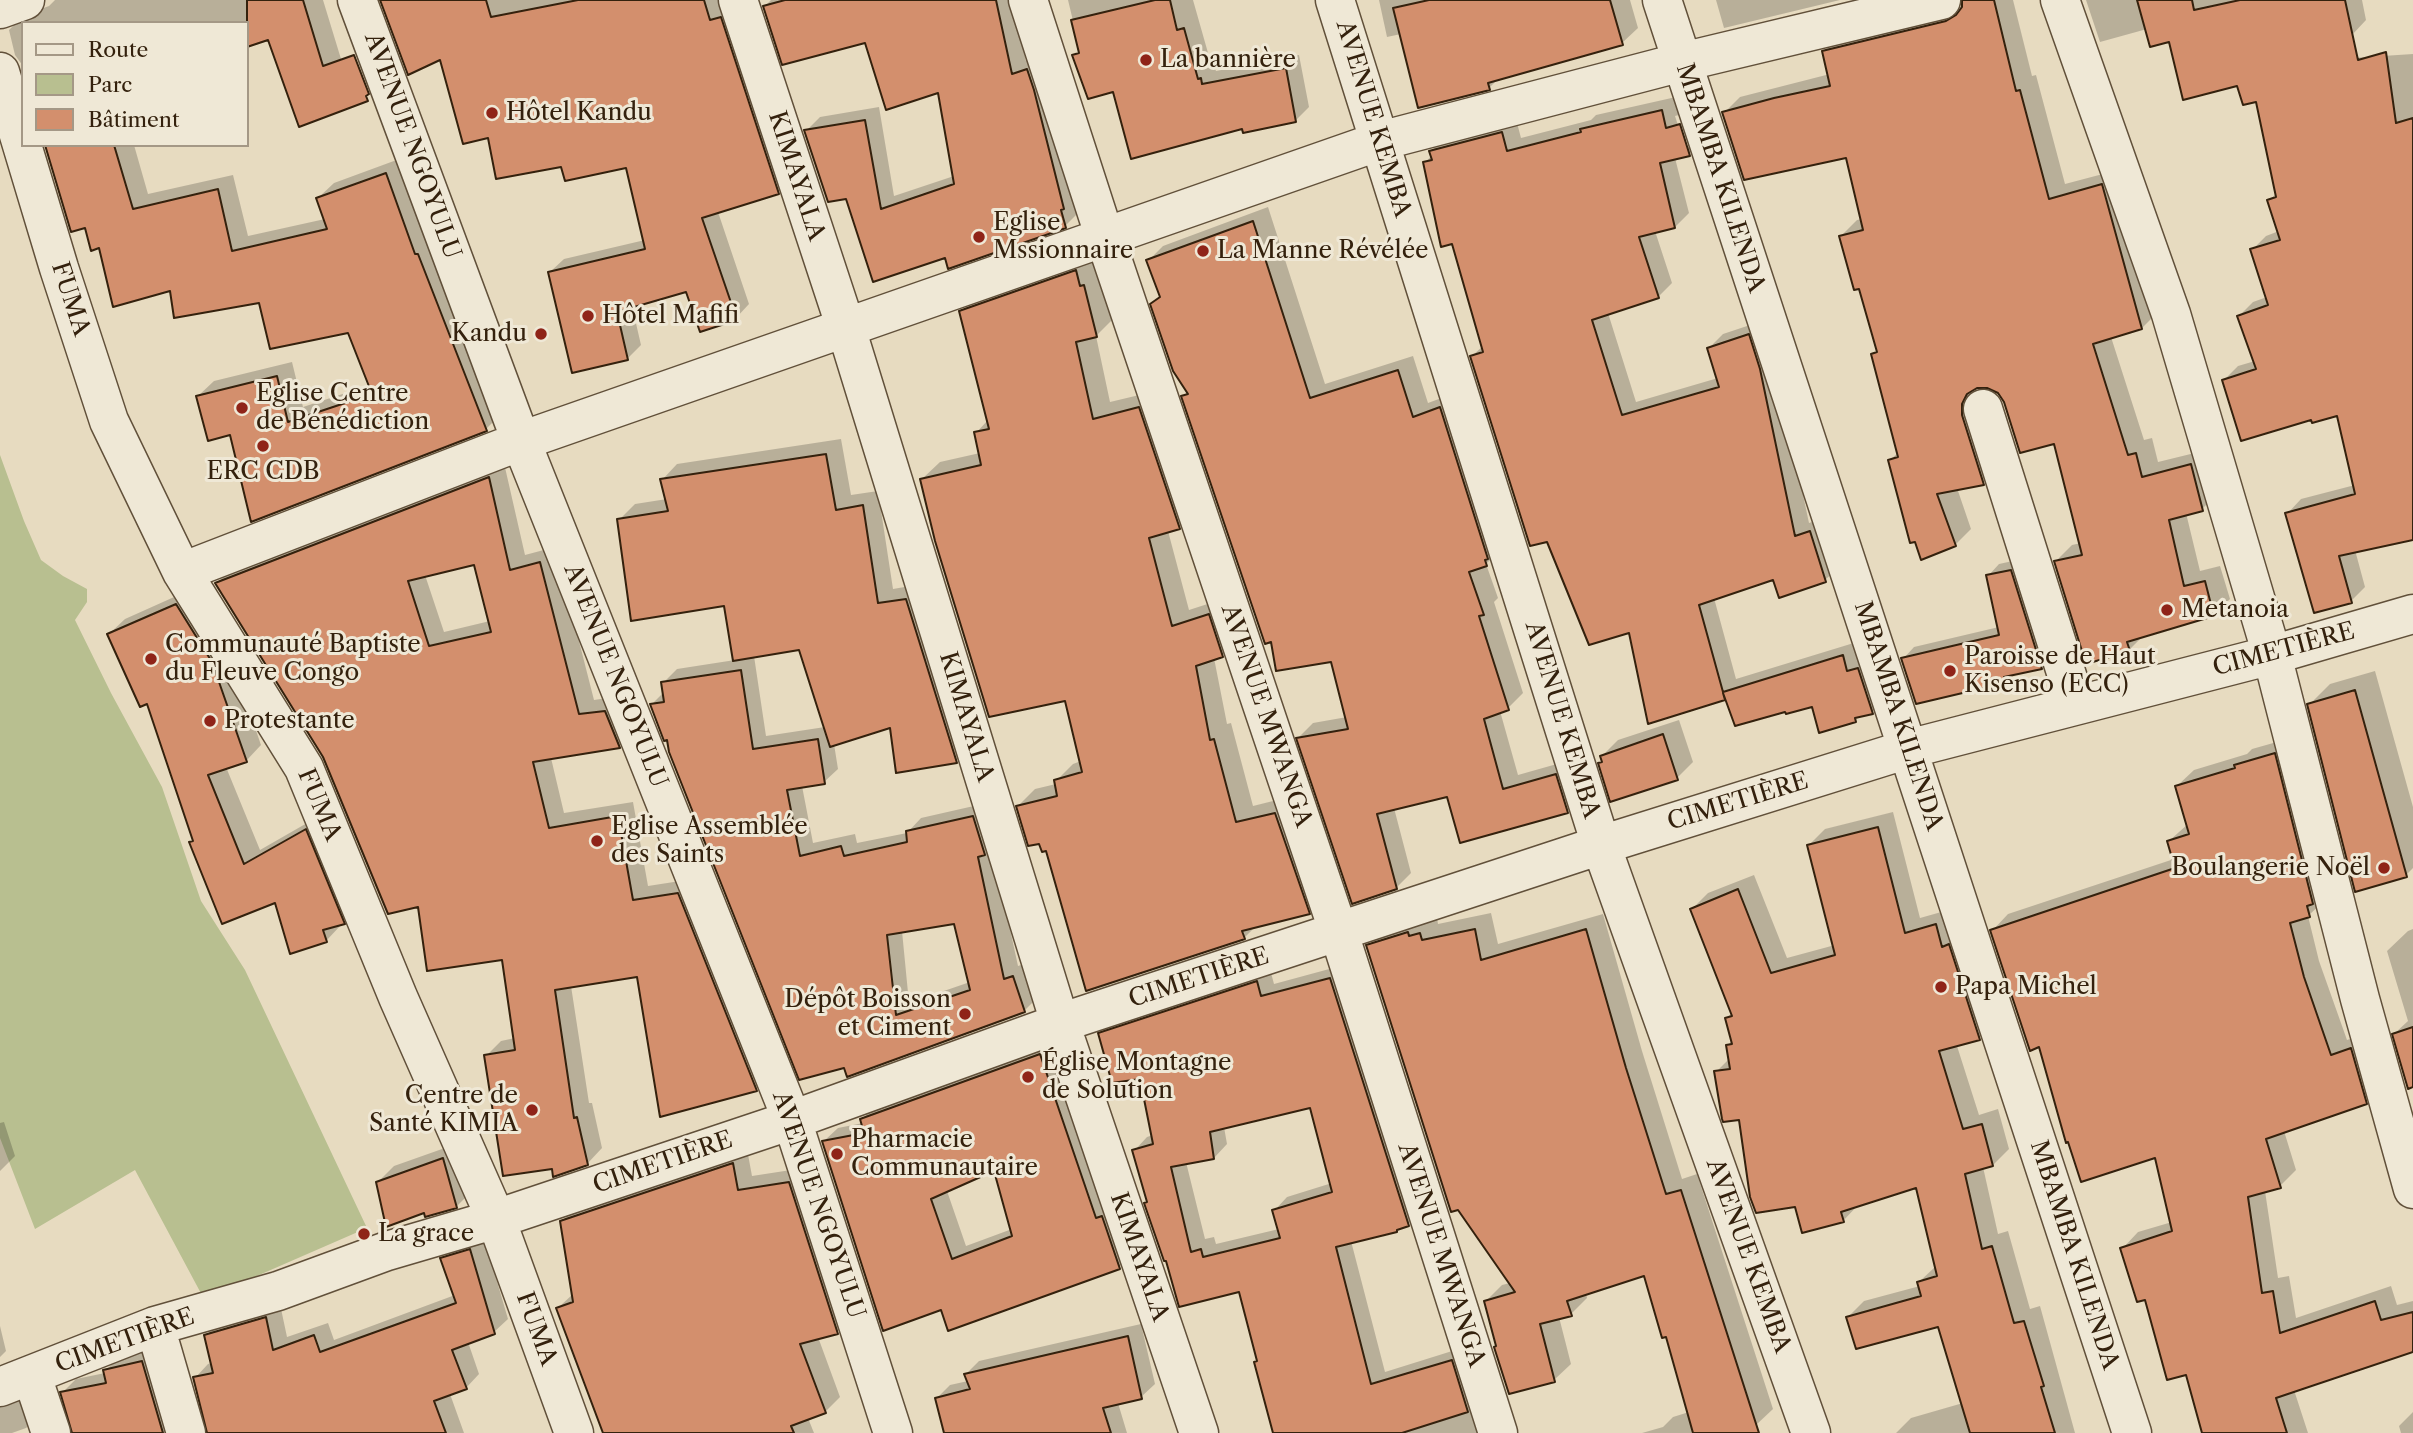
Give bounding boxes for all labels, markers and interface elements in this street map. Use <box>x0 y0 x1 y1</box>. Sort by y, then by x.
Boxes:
street label: AVENUE KEMBA <box>1329 17 1417 221</box>
legend <box>21 21 248 147</box>
street label: AVENUE NGOYULU <box>358 29 466 263</box>
text: Route <box>88 37 148 62</box>
place label: La bannière <box>1160 46 1296 74</box>
marker: La bannière <box>1138 52 1154 68</box>
street label: MBAMBA KILENDA <box>1669 60 1771 296</box>
text: Parc <box>88 72 132 97</box>
place label: Hôtel Kandu <box>506 99 652 127</box>
marker: Hôtel Kandu <box>484 105 500 121</box>
text: Bâtiment <box>88 107 179 132</box>
street label: KIMAYALA <box>762 108 830 244</box>
place label: Eglise Mssionnaire <box>993 209 1133 265</box>
marker: Eglise Mssionnaire <box>971 229 987 245</box>
place label: La Manne Révélée <box>1217 237 1429 265</box>
marker: La Manne Révélée <box>1195 243 1211 259</box>
street label: FUMA <box>45 258 95 340</box>
place label: Hôtel Mafifi <box>602 302 739 330</box>
marker: Hôtel Mafifi <box>580 308 596 324</box>
place label: Kandu <box>451 320 527 348</box>
marker: Kandu <box>533 326 549 342</box>
place label: Eglise Centre de Bénédiction <box>256 380 429 436</box>
marker: Eglise Centre de Bénédiction <box>234 400 250 416</box>
marker: ERC CDB <box>255 438 271 454</box>
place label: ERC CDB <box>206 458 320 486</box>
street label: AVENUE NGOYULU <box>557 560 673 792</box>
place label: Metanoia <box>2181 596 2289 624</box>
street label: MBAMBA KILENDA <box>1847 598 1949 834</box>
street label: AVENUE MWANGA <box>1214 601 1318 831</box>
marker: Metanoia <box>2159 602 2175 618</box>
street label: CIMETIÈRE <box>2210 617 2358 683</box>
street label: AVENUE KEMBA <box>1518 618 1606 822</box>
place label: Communauté Baptiste du Fleuve Congo <box>165 631 421 687</box>
place label: Paroisse de Haut Kisenso (ECC) <box>1964 643 2155 699</box>
street label: KIMAYALA <box>933 649 999 785</box>
marker: Communauté Baptiste du Fleuve Congo <box>143 651 159 667</box>
marker: Paroisse de Haut Kisenso (ECC) <box>1942 663 1958 679</box>
place label: Protestante <box>224 707 355 735</box>
marker: Protestante <box>202 713 218 729</box>
street label: FUMA <box>291 764 347 846</box>
street label: CIMETIÈRE <box>1664 767 1812 837</box>
place label: Eglise Assemblée des Saints <box>611 813 808 869</box>
marker: Eglise Assemblée des Saints <box>589 833 605 849</box>
place label: Boulangerie Noël <box>2171 854 2370 882</box>
marker: Boulangerie Noël <box>2376 860 2392 876</box>
street label: CIMETIÈRE <box>1125 942 1273 1014</box>
place label: Papa Michel <box>1955 973 2097 1001</box>
marker: Papa Michel <box>1933 979 1949 995</box>
place label: Dépôt Boisson et Ciment <box>784 986 951 1042</box>
marker: Dépôt Boisson et Ciment <box>957 1006 973 1022</box>
place label: Église Montagne de Solution <box>1042 1049 1231 1105</box>
marker: Église Montagne de Solution <box>1020 1069 1036 1085</box>
place label: Centre de Santé KIMIA <box>369 1082 518 1138</box>
street label: AVENUE NGOYULU <box>766 1088 870 1322</box>
marker: Centre de Santé KIMIA <box>524 1102 540 1118</box>
street label: CIMETIÈRE <box>589 1126 737 1200</box>
place label: Pharmacie Communautaire <box>851 1126 1038 1182</box>
street label: MBAMBA KILENDA <box>2023 1137 2125 1373</box>
street label: AVENUE MWANGA <box>1391 1139 1491 1371</box>
marker: Pharmacie Communautaire <box>829 1146 845 1162</box>
street label: AVENUE KEMBA <box>1700 1155 1796 1357</box>
street label: KIMAYALA <box>1104 1189 1174 1325</box>
place label: La grace <box>378 1220 474 1248</box>
marker: La grace <box>356 1226 372 1242</box>
street label: FUMA <box>509 1288 563 1370</box>
street label: CIMETIÈRE <box>51 1303 199 1379</box>

